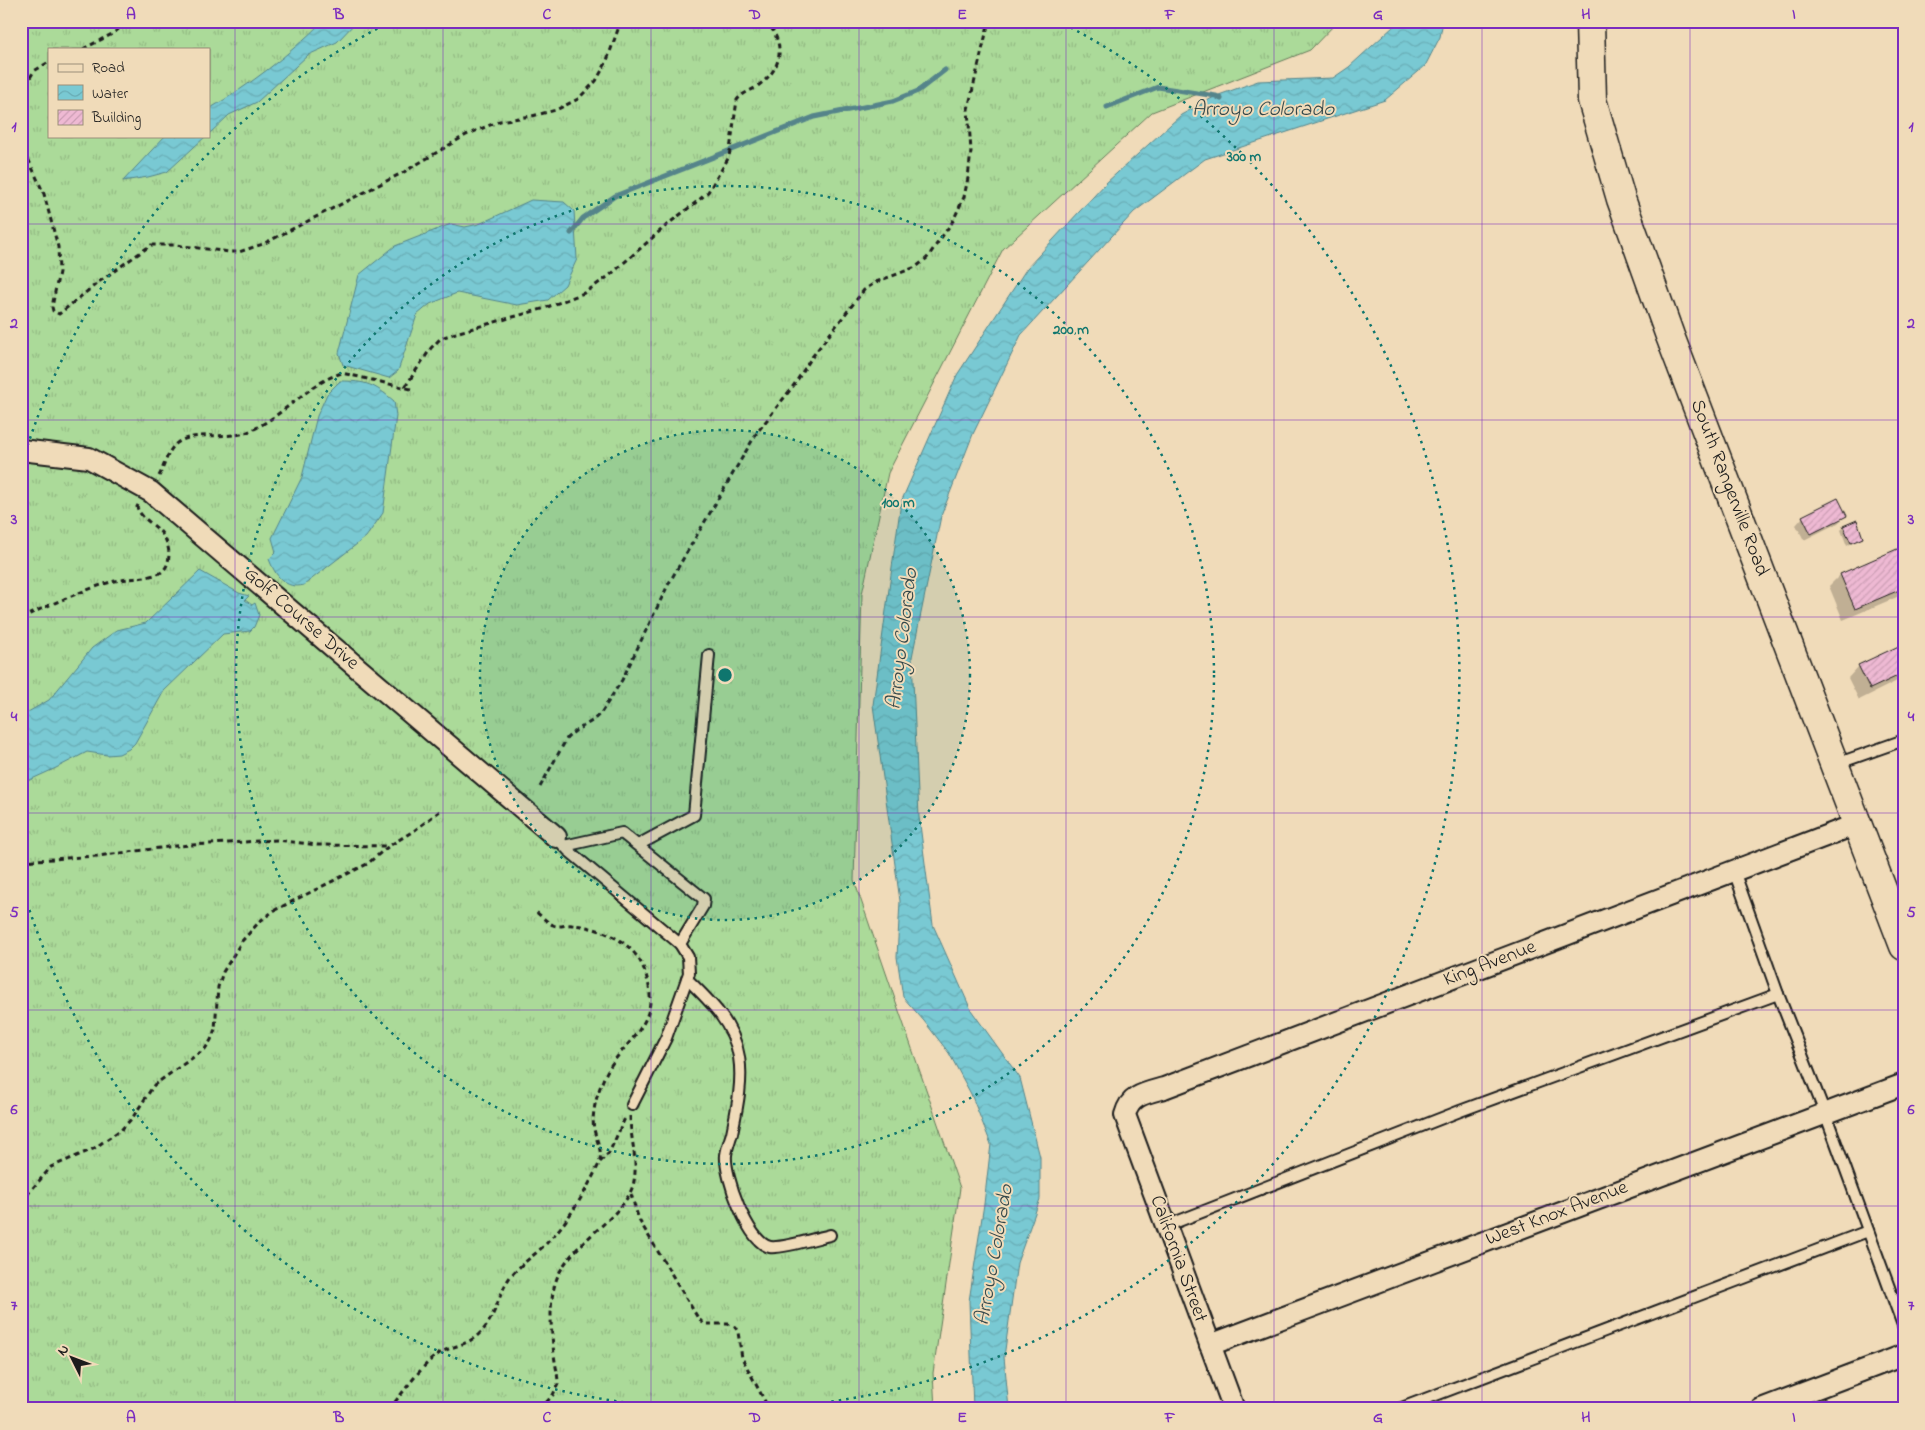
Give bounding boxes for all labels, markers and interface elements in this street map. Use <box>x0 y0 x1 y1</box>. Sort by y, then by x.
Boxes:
text: A <box>126 3 136 27</box>
text: B <box>333 3 345 27</box>
text: C <box>543 3 552 27</box>
text: D <box>748 3 761 27</box>
text: E <box>957 3 967 27</box>
text: F <box>1164 3 1176 27</box>
text: G <box>1373 3 1383 27</box>
text: H <box>1581 3 1591 27</box>
text: I <box>1792 3 1796 27</box>
legend <box>48 48 210 138</box>
text: Road <box>92 57 125 79</box>
text: Water <box>92 83 128 105</box>
water label: Arroyo Colorado <box>1192 95 1335 125</box>
text: Building <box>91 107 141 130</box>
text: 1 <box>11 115 17 139</box>
text: 1 <box>1908 115 1914 139</box>
text: 300 m <box>1226 146 1262 168</box>
text: 2 <box>9 312 18 336</box>
text: 2 <box>1906 312 1915 336</box>
text: 200 m <box>1052 319 1089 341</box>
street label: South Rangerville Road <box>1681 395 1776 581</box>
text: 100 m <box>881 492 915 514</box>
text: 3 <box>10 508 18 532</box>
text: 3 <box>1907 508 1915 532</box>
street label: Golf Course Drive <box>237 561 365 677</box>
water label: Arroyo Colorado <box>879 566 927 711</box>
centre of rings <box>716 666 734 684</box>
text: 4 <box>10 705 18 729</box>
text: 4 <box>1907 705 1915 729</box>
text: 5 <box>9 901 19 925</box>
text: 5 <box>1906 901 1916 925</box>
street label: King Avenue <box>1440 933 1541 996</box>
text: 6 <box>9 1098 18 1122</box>
text: 6 <box>1906 1098 1915 1122</box>
street label: West Knox Avenue <box>1482 1174 1632 1254</box>
water label: Arroyo Colorado <box>968 1181 1022 1328</box>
street label: California Street <box>1142 1192 1214 1327</box>
text: 7 <box>11 1294 18 1318</box>
text: 7 <box>1908 1294 1915 1318</box>
north arrow <box>48 1332 98 1382</box>
text: N <box>52 1340 74 1361</box>
text: A <box>126 1406 136 1430</box>
text: B <box>333 1406 345 1430</box>
text: C <box>543 1406 552 1430</box>
text: D <box>748 1406 761 1430</box>
text: E <box>957 1406 967 1430</box>
text: F <box>1164 1406 1176 1430</box>
text: G <box>1373 1406 1383 1430</box>
text: H <box>1581 1406 1591 1430</box>
text: I <box>1792 1406 1796 1430</box>

